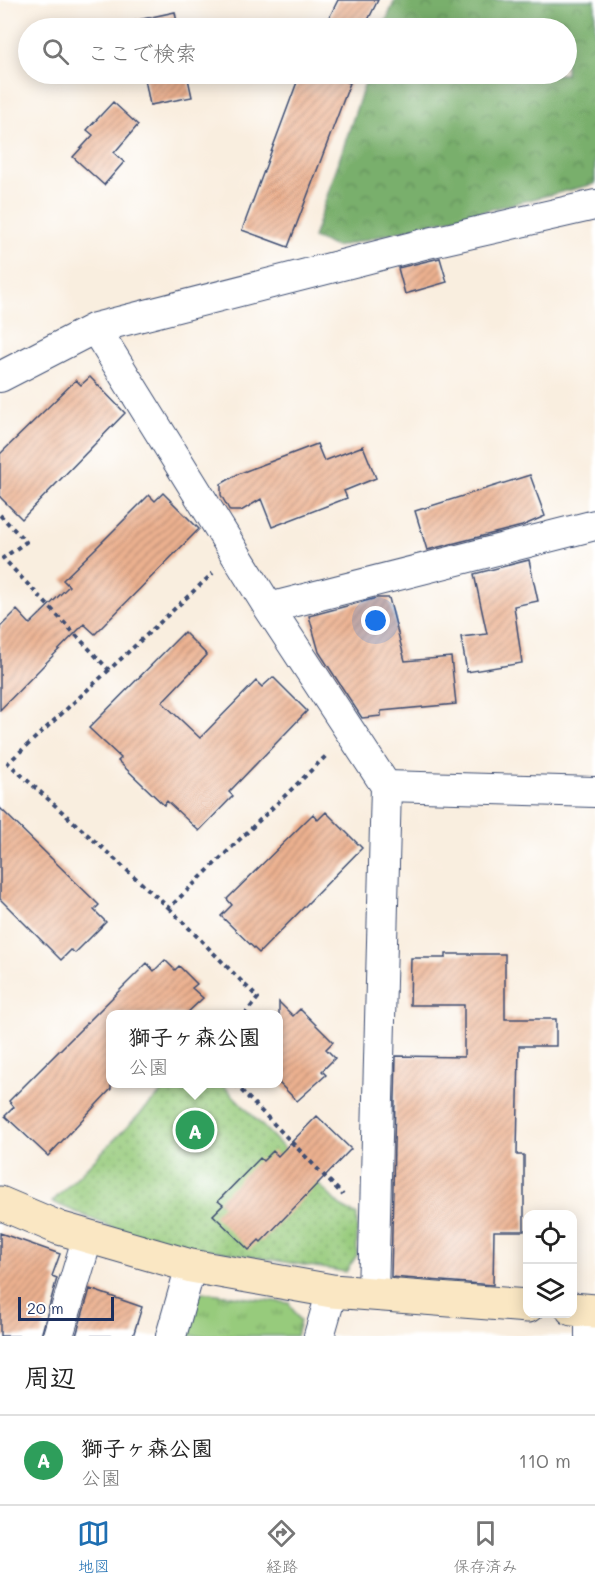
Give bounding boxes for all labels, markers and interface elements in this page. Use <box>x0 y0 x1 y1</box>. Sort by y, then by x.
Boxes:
search box <box>18 18 577 84</box>
icon: search <box>39 35 72 68</box>
text: ここで検索 <box>87 38 197 67</box>
your location <box>361 606 390 635</box>
popup <box>106 1010 283 1088</box>
text: 獅子ヶ森公園 <box>128 1022 261 1051</box>
text: 公園 <box>128 1053 168 1079</box>
pin: A <box>176 1108 214 1152</box>
map controls <box>523 1210 577 1318</box>
button: locate <box>523 1210 577 1264</box>
button: layers <box>523 1264 577 1318</box>
scale bar <box>18 1294 114 1322</box>
text: 20 m <box>27 1297 64 1318</box>
text: 周辺 <box>24 1360 76 1394</box>
text: 獅子ヶ森公園 <box>81 1433 213 1462</box>
text: A <box>37 1447 50 1473</box>
text: 110 m <box>518 1447 571 1473</box>
text: 公園 <box>81 1464 121 1490</box>
tab: 地図 <box>77 1517 110 1577</box>
tab: 経路 <box>265 1517 298 1577</box>
tab: 保存済み <box>453 1517 517 1577</box>

